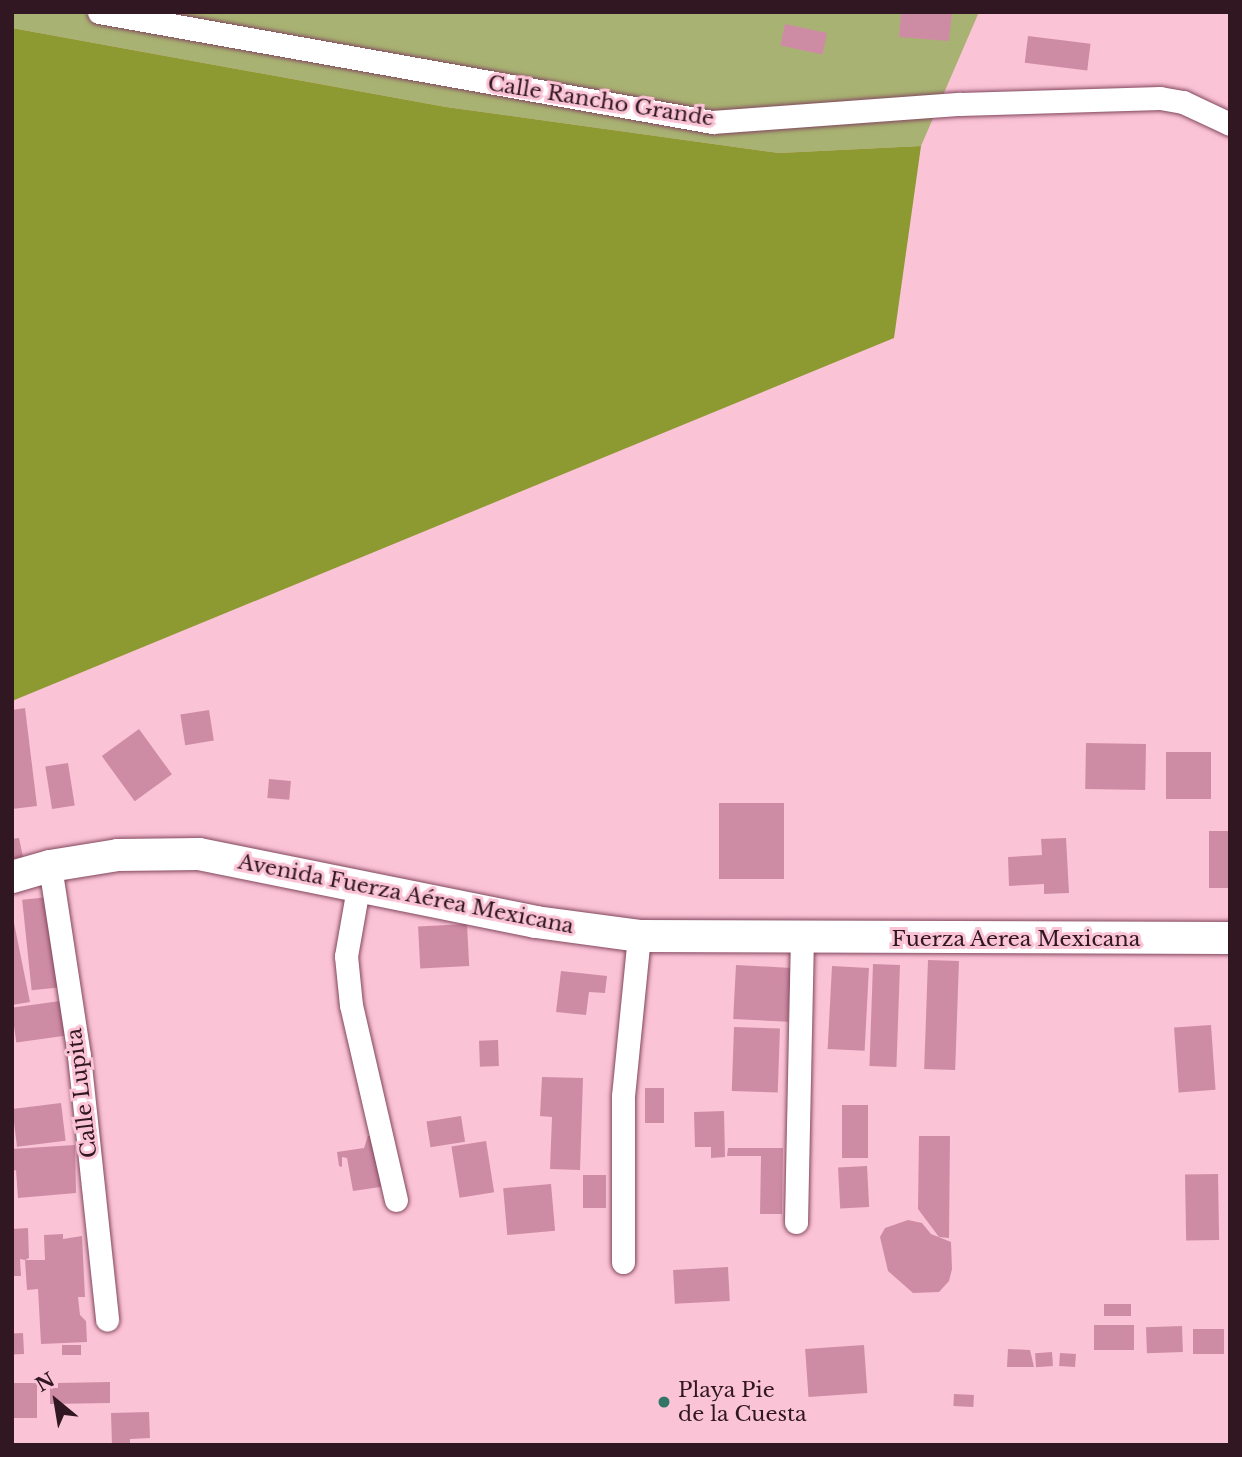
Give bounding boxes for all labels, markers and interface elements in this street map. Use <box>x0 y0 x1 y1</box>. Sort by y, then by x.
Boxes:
street label: Calle Rancho Grande <box>486 71 716 131</box>
street label: Avenida Fuerza Aérea Mexicana <box>235 849 577 939</box>
street label: Fuerza Aerea Mexicana <box>891 926 1141 952</box>
street label: Calle Lupita <box>62 1027 102 1159</box>
north arrow <box>21 1366 91 1436</box>
text: N <box>32 1368 59 1397</box>
place label: Playa Pie de la Cuesta <box>678 1377 807 1427</box>
marker: Playa Pie de la Cuesta <box>656 1394 672 1410</box>

